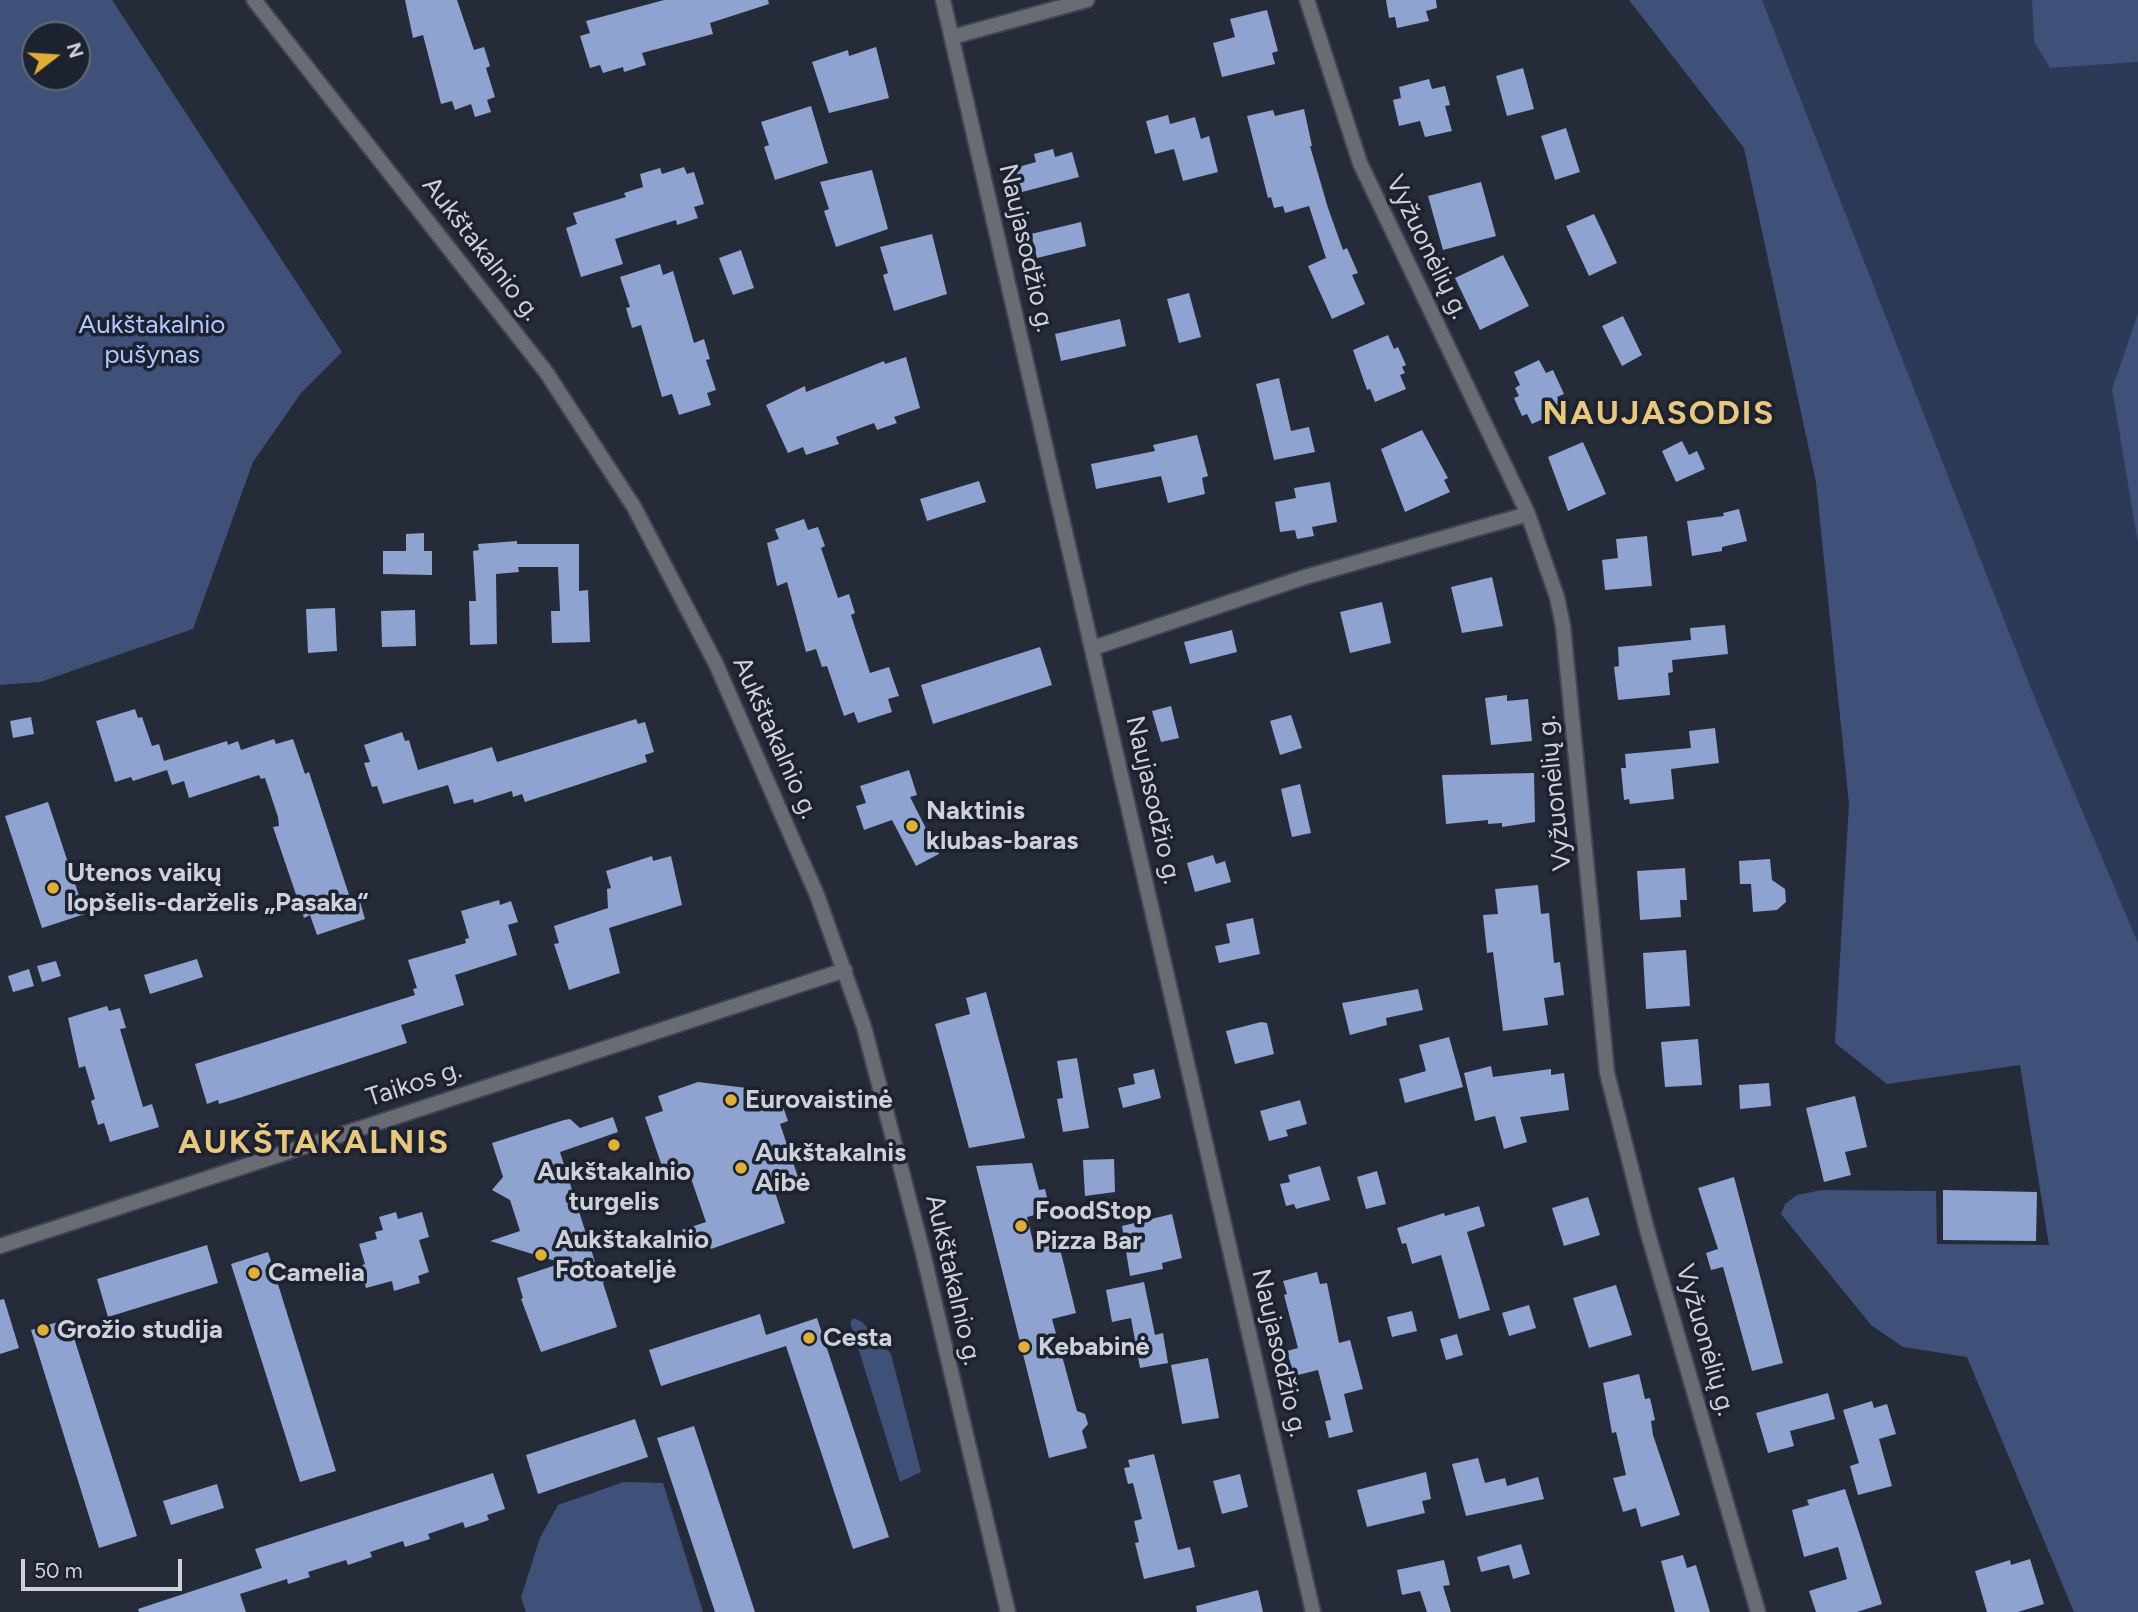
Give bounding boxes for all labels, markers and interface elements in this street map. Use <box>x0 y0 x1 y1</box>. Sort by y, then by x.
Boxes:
north arrow <box>21 21 91 91</box>
text: N <box>62 40 88 61</box>
street label: Naujasodžio g. <box>992 161 1060 335</box>
street label: Vyžuonėlių g. <box>1379 170 1475 324</box>
street label: Aukštakalnio g. <box>415 171 547 327</box>
park label: Aukštakalnio pušynas <box>79 309 225 370</box>
district label: NAUJASODIS <box>1544 394 1774 434</box>
street label: Aukštakalnio g. <box>725 652 825 824</box>
street label: Naujasodžio g. <box>1119 713 1187 887</box>
street label: Vyžuonėlių g. <box>1531 714 1579 872</box>
place label: Naktinis klubas-baras <box>926 795 1078 856</box>
marker: Naktinis klubas-baras <box>904 818 920 834</box>
place label: Utenos vaikų lopšelis-darželis „Pasaka“ <box>67 857 368 918</box>
marker: Utenos vaikų lopšelis-darželis „Pasaka“ <box>45 880 61 896</box>
street label: Taikos g. <box>362 1054 466 1114</box>
place label: Eurovaistinė <box>745 1084 893 1116</box>
marker: Eurovaistinė <box>723 1092 739 1108</box>
district label: AUKŠTAKALNIS <box>180 1123 448 1163</box>
marker: Aukštakalnio turgelis <box>606 1137 622 1153</box>
place label: Aukštakalnis Aibė <box>755 1137 906 1198</box>
place label: Aukštakalnio turgelis <box>537 1156 691 1218</box>
marker: Aukštakalnis Aibė <box>733 1160 749 1176</box>
street label: Aukštakalnio g. <box>918 1192 988 1368</box>
place label: FoodStop Pizza Bar <box>1035 1195 1152 1256</box>
marker: FoodStop Pizza Bar <box>1013 1218 1029 1234</box>
place label: Aukštakalnio Fotoateljė <box>555 1224 709 1286</box>
marker: Aukštakalnio Fotoateljė <box>533 1247 549 1263</box>
place label: Camelia <box>268 1257 365 1289</box>
street label: Vyžuonėlių g. <box>1668 1261 1742 1419</box>
marker: Camelia <box>246 1265 262 1281</box>
street label: Naujasodžio g. <box>1245 1266 1313 1440</box>
place label: Grožio studija <box>57 1314 223 1346</box>
marker: Grožio studija <box>35 1322 51 1338</box>
place label: Cesta <box>823 1322 892 1354</box>
marker: Cesta <box>801 1330 817 1346</box>
place label: Kebabinė <box>1038 1331 1150 1363</box>
marker: Kebabinė <box>1016 1339 1032 1355</box>
scale bar <box>24 1546 186 1590</box>
text: 50 m <box>34 1558 83 1583</box>

